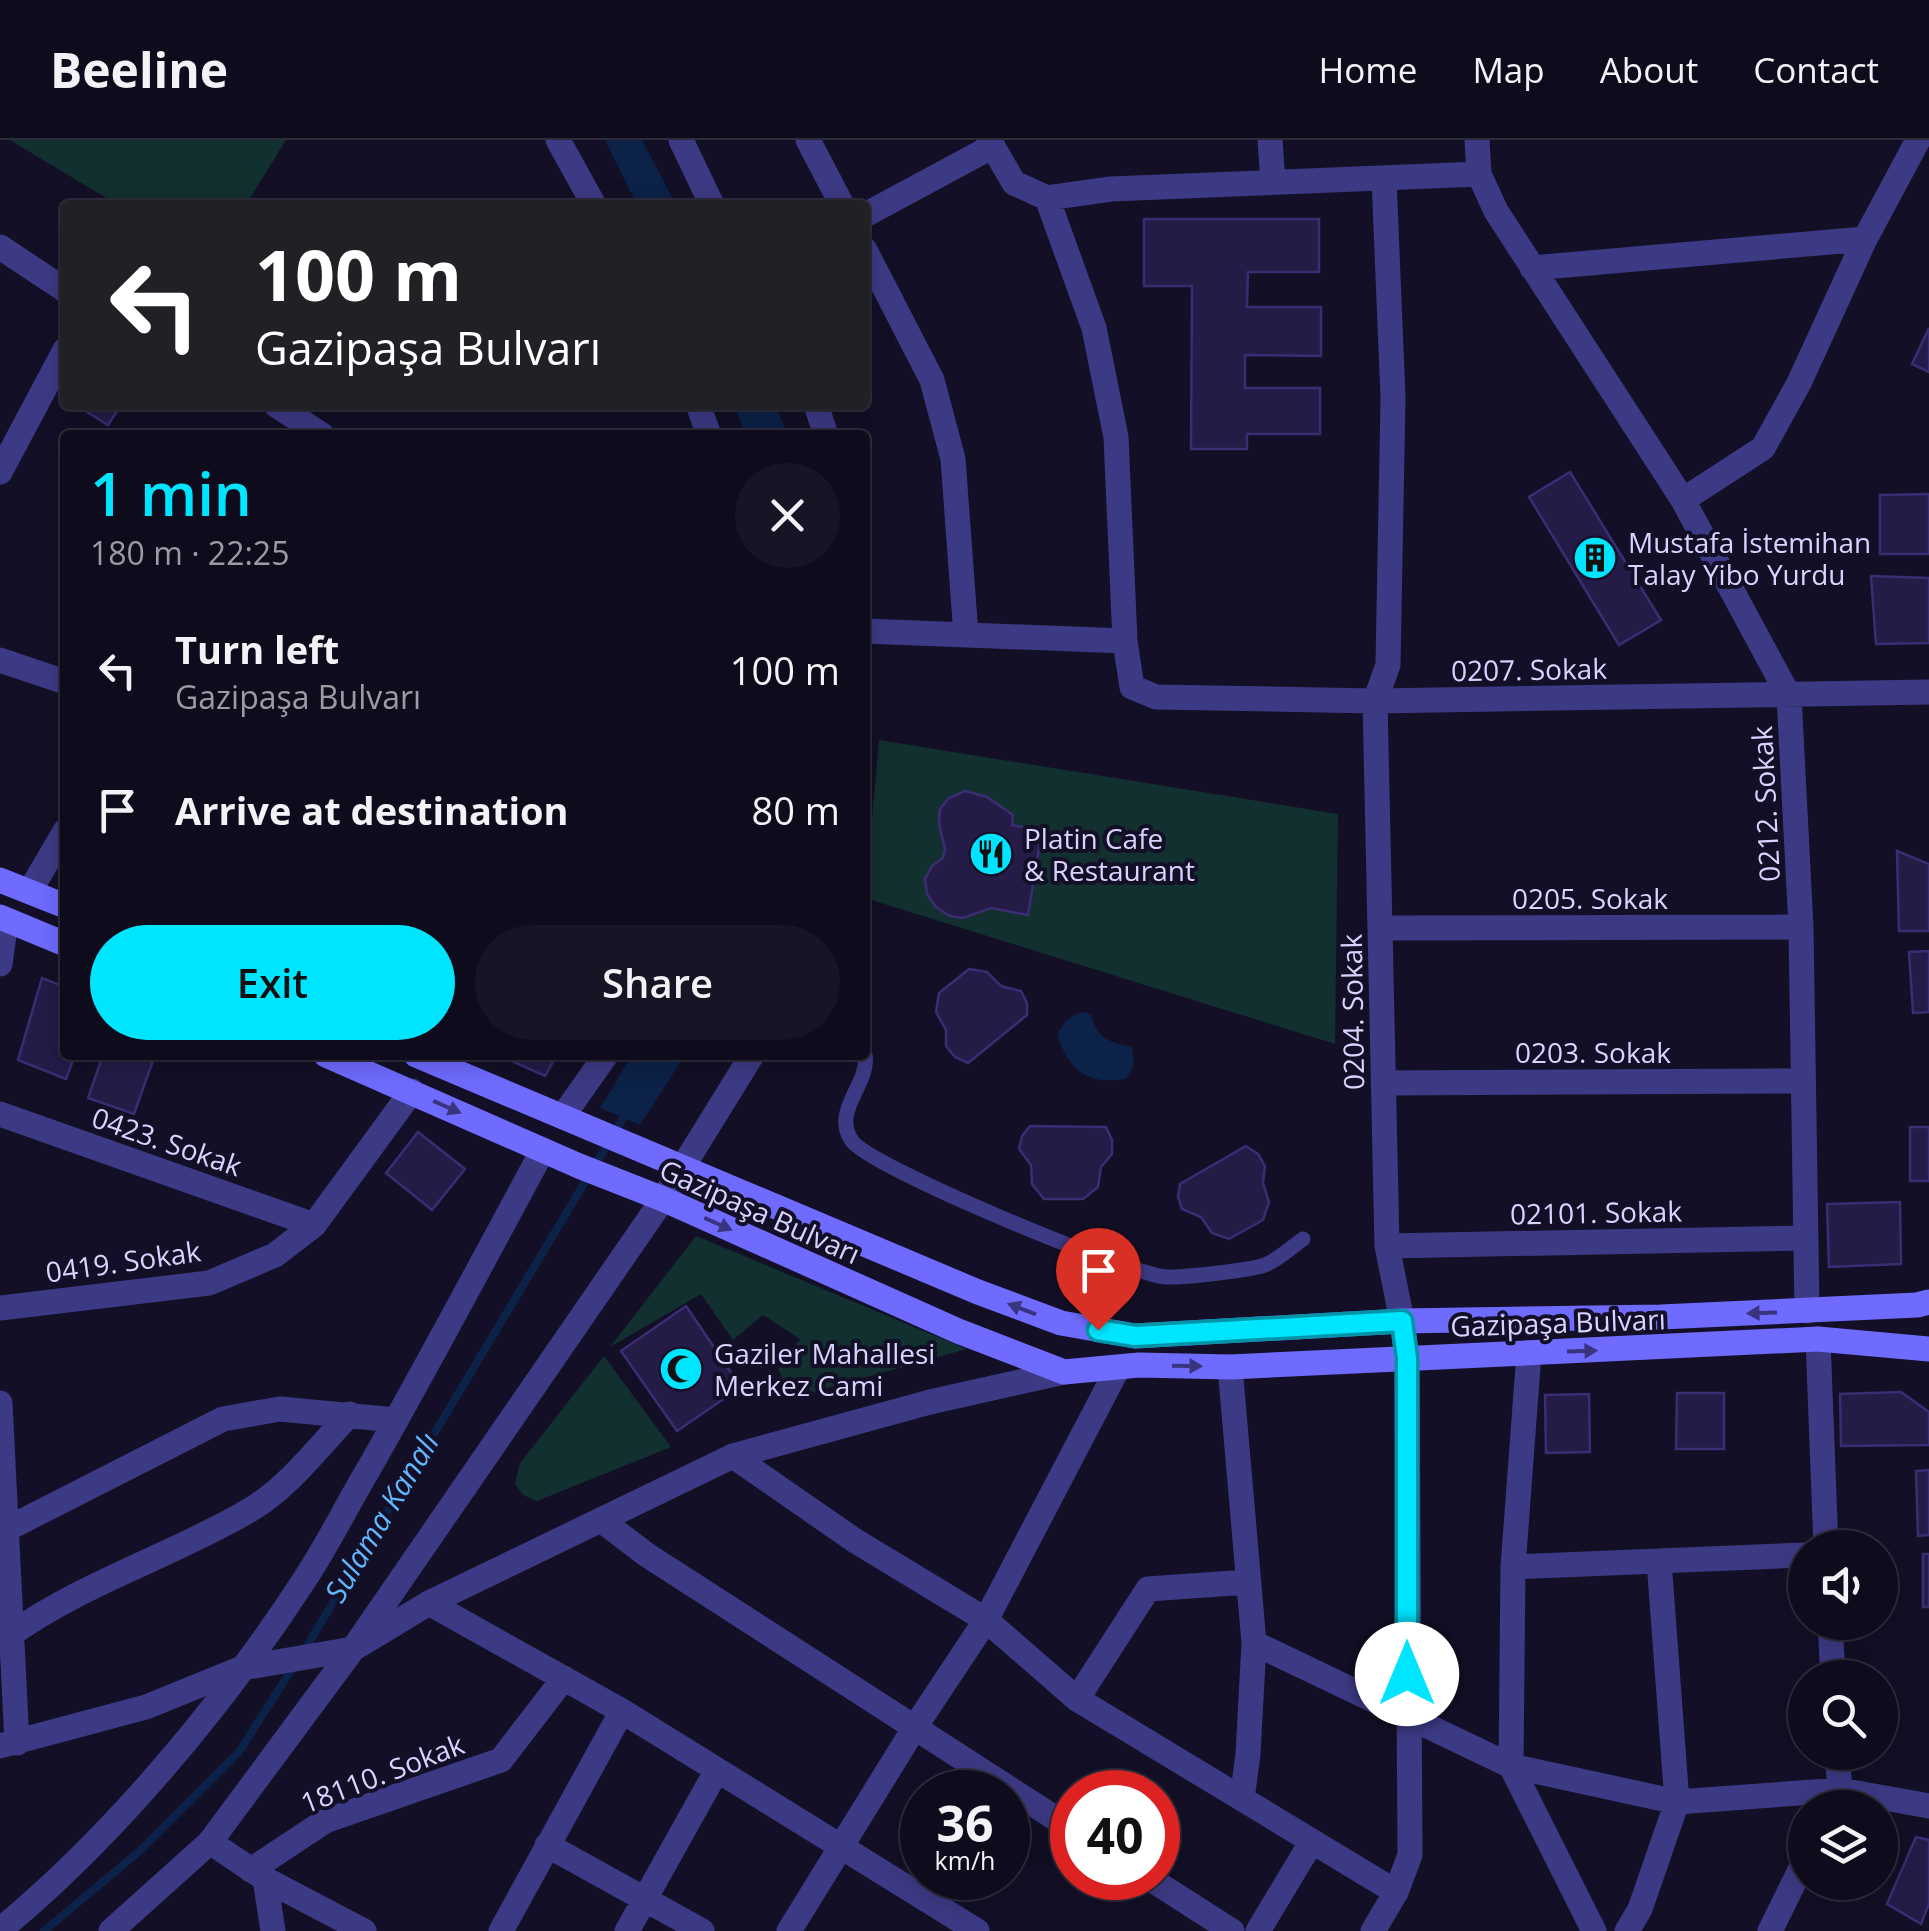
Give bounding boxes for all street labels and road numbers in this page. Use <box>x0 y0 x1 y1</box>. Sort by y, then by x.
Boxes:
street label: 0207. Sokak <box>1451 649 1608 689</box>
street label: 0212. Sokak <box>1742 725 1788 883</box>
street label: 0205. Sokak <box>1512 879 1668 917</box>
street label: 0204. Sokak <box>1332 933 1372 1090</box>
street label: 0203. Sokak <box>1515 1033 1671 1071</box>
street label: 0423. Sokak <box>87 1098 247 1184</box>
street label: Gazipaşa Bulvarı <box>654 1150 866 1272</box>
street label: 02101. Sokak <box>1510 1191 1683 1232</box>
street label: 0419. Sokak <box>43 1231 203 1291</box>
street label: Gazipaşa Bulvarı <box>1450 1299 1666 1345</box>
street label: 18110. Sokak <box>295 1724 469 1822</box>

